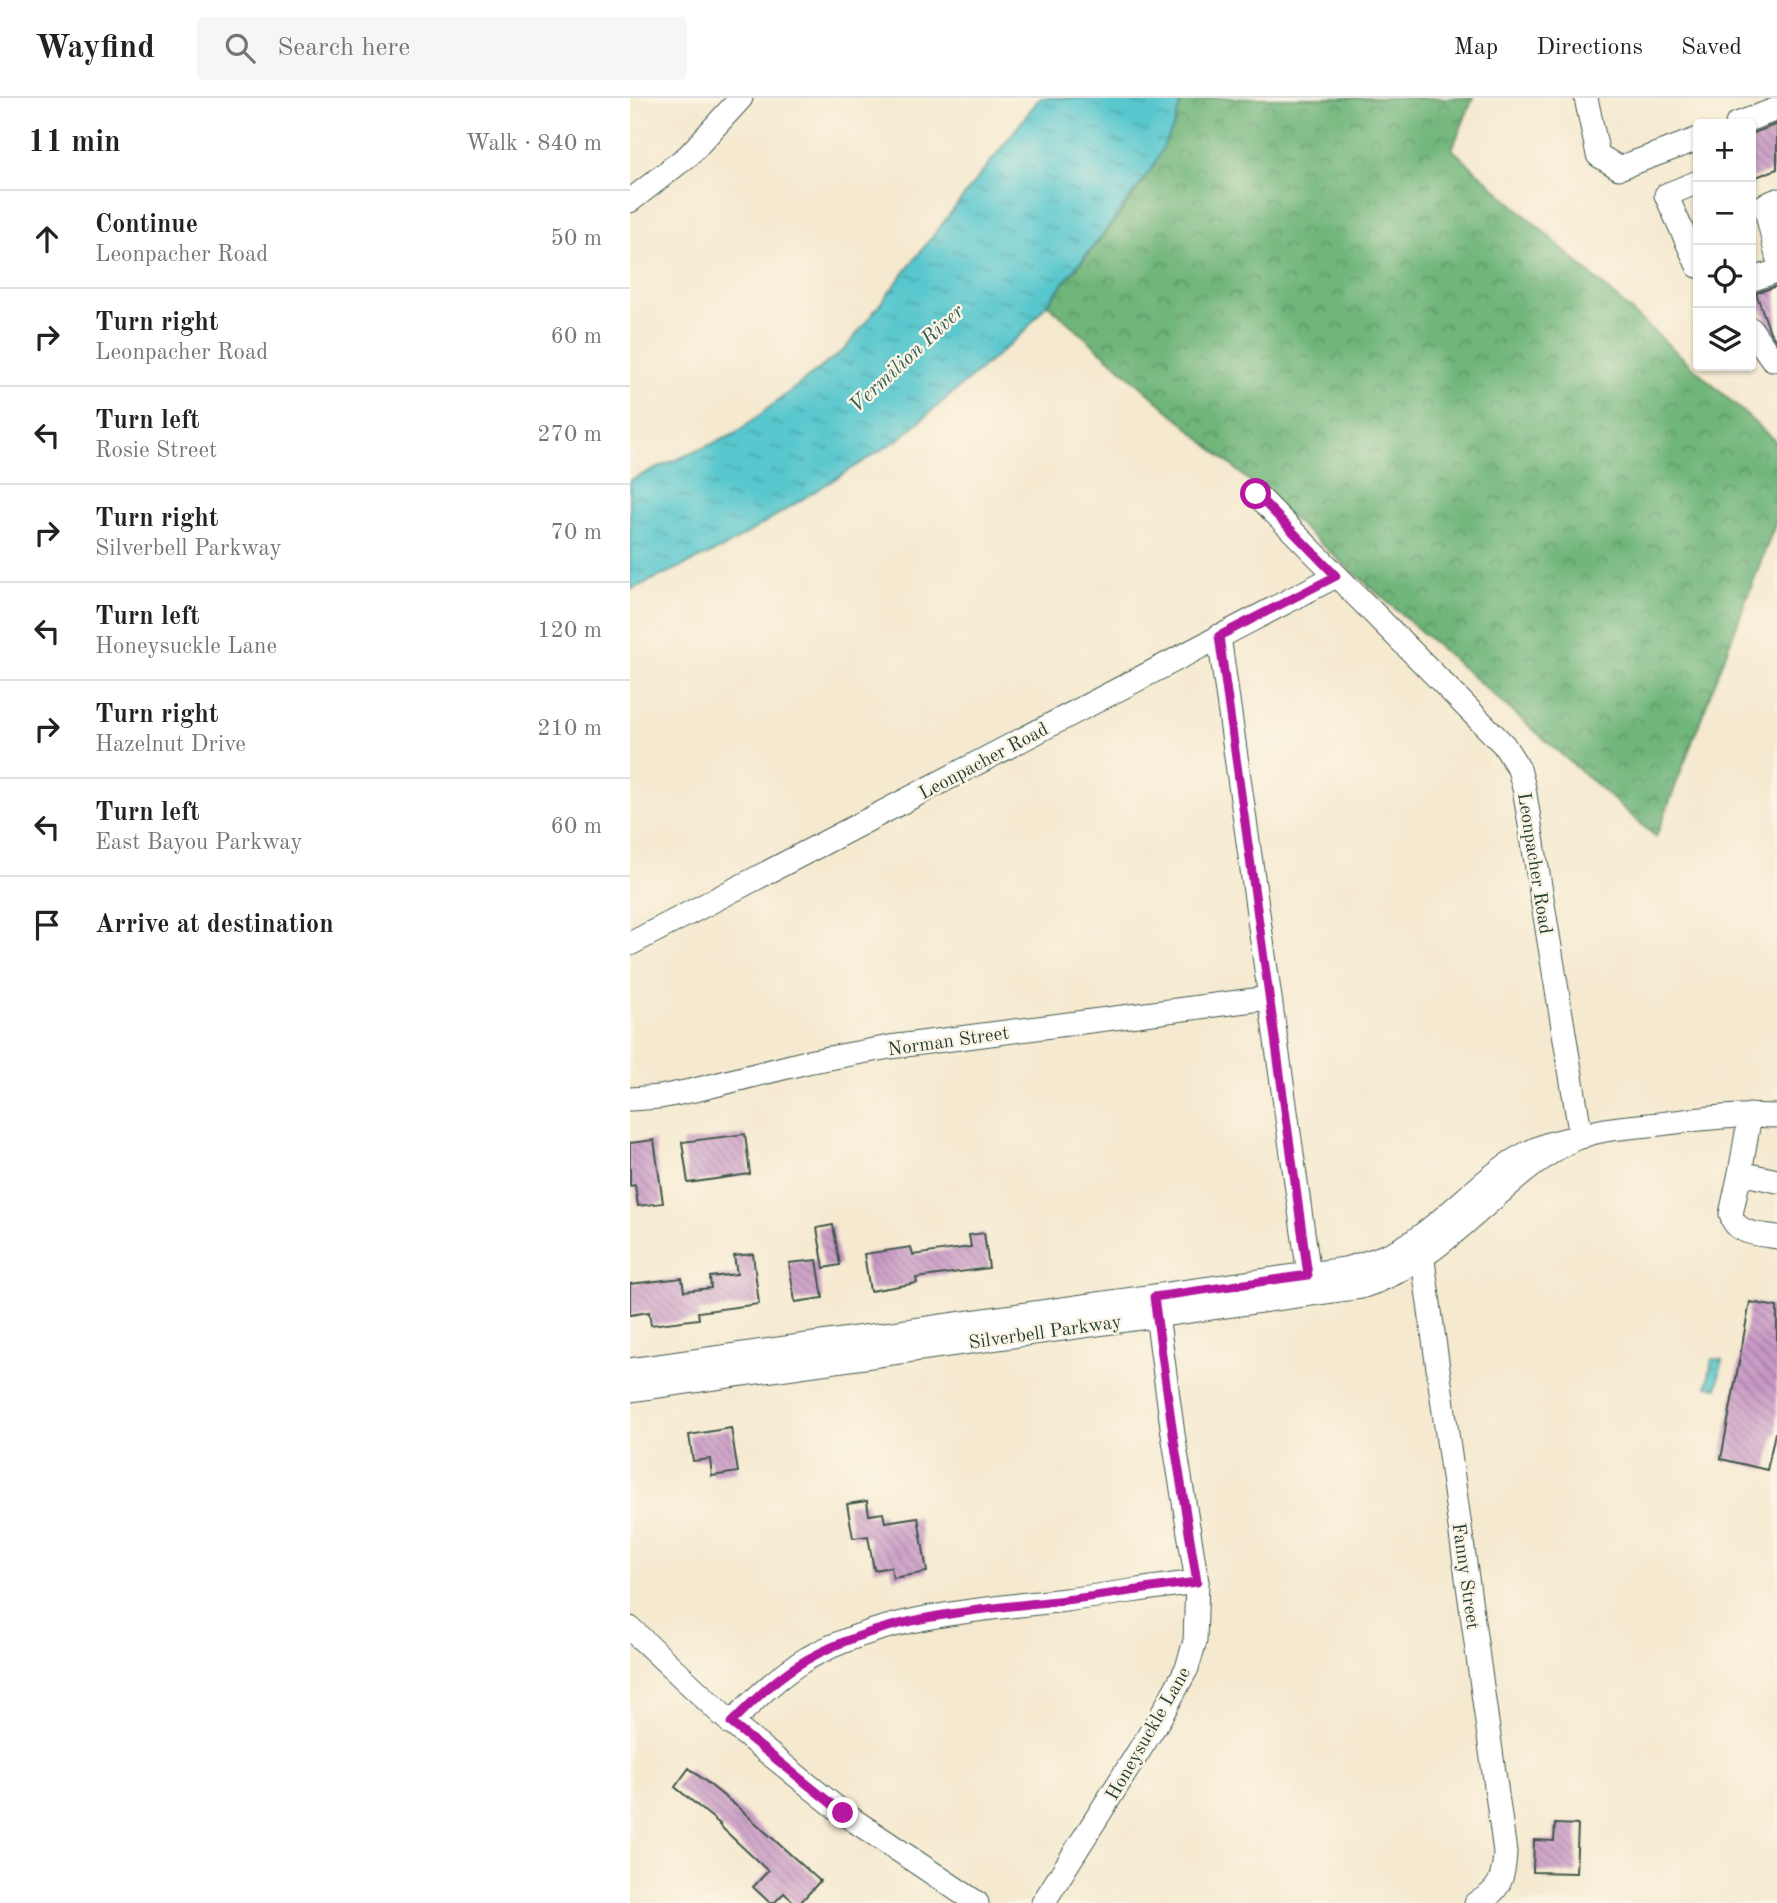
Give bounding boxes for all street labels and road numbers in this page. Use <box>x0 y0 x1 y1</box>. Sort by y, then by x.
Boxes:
street label: Leonpacher Road <box>917 720 1052 804</box>
street label: Leonpacher Road <box>1513 791 1554 936</box>
street label: Norman Street <box>886 1025 1010 1060</box>
street label: Silverbell Parkway <box>968 1313 1123 1354</box>
street label: Fanny Street <box>1448 1522 1481 1631</box>
street label: Honeysuckle Lane <box>1103 1664 1195 1804</box>

